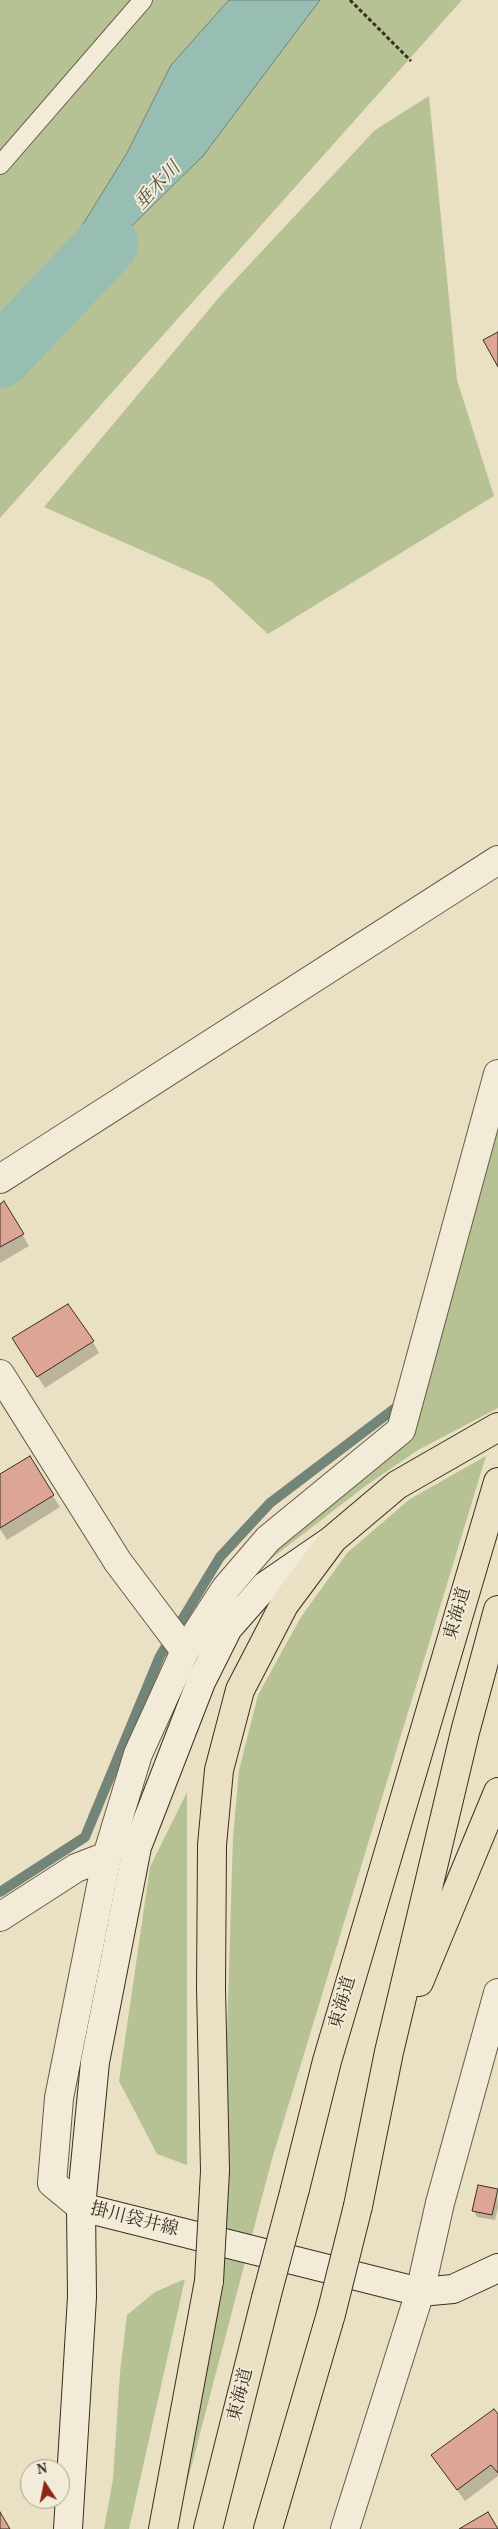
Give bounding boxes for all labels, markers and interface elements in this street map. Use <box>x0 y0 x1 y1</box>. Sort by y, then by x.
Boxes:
water label: 垂木川 <box>131 158 187 216</box>
street label: 東海道 <box>441 1585 477 1643</box>
street label: 東海道 <box>326 1974 362 2032</box>
street label: 掛川袋井線 <box>88 2200 180 2242</box>
street label: 東海道 <box>225 2366 259 2424</box>
north arrow <box>20 2459 70 2509</box>
text: N <box>35 2459 49 2480</box>

